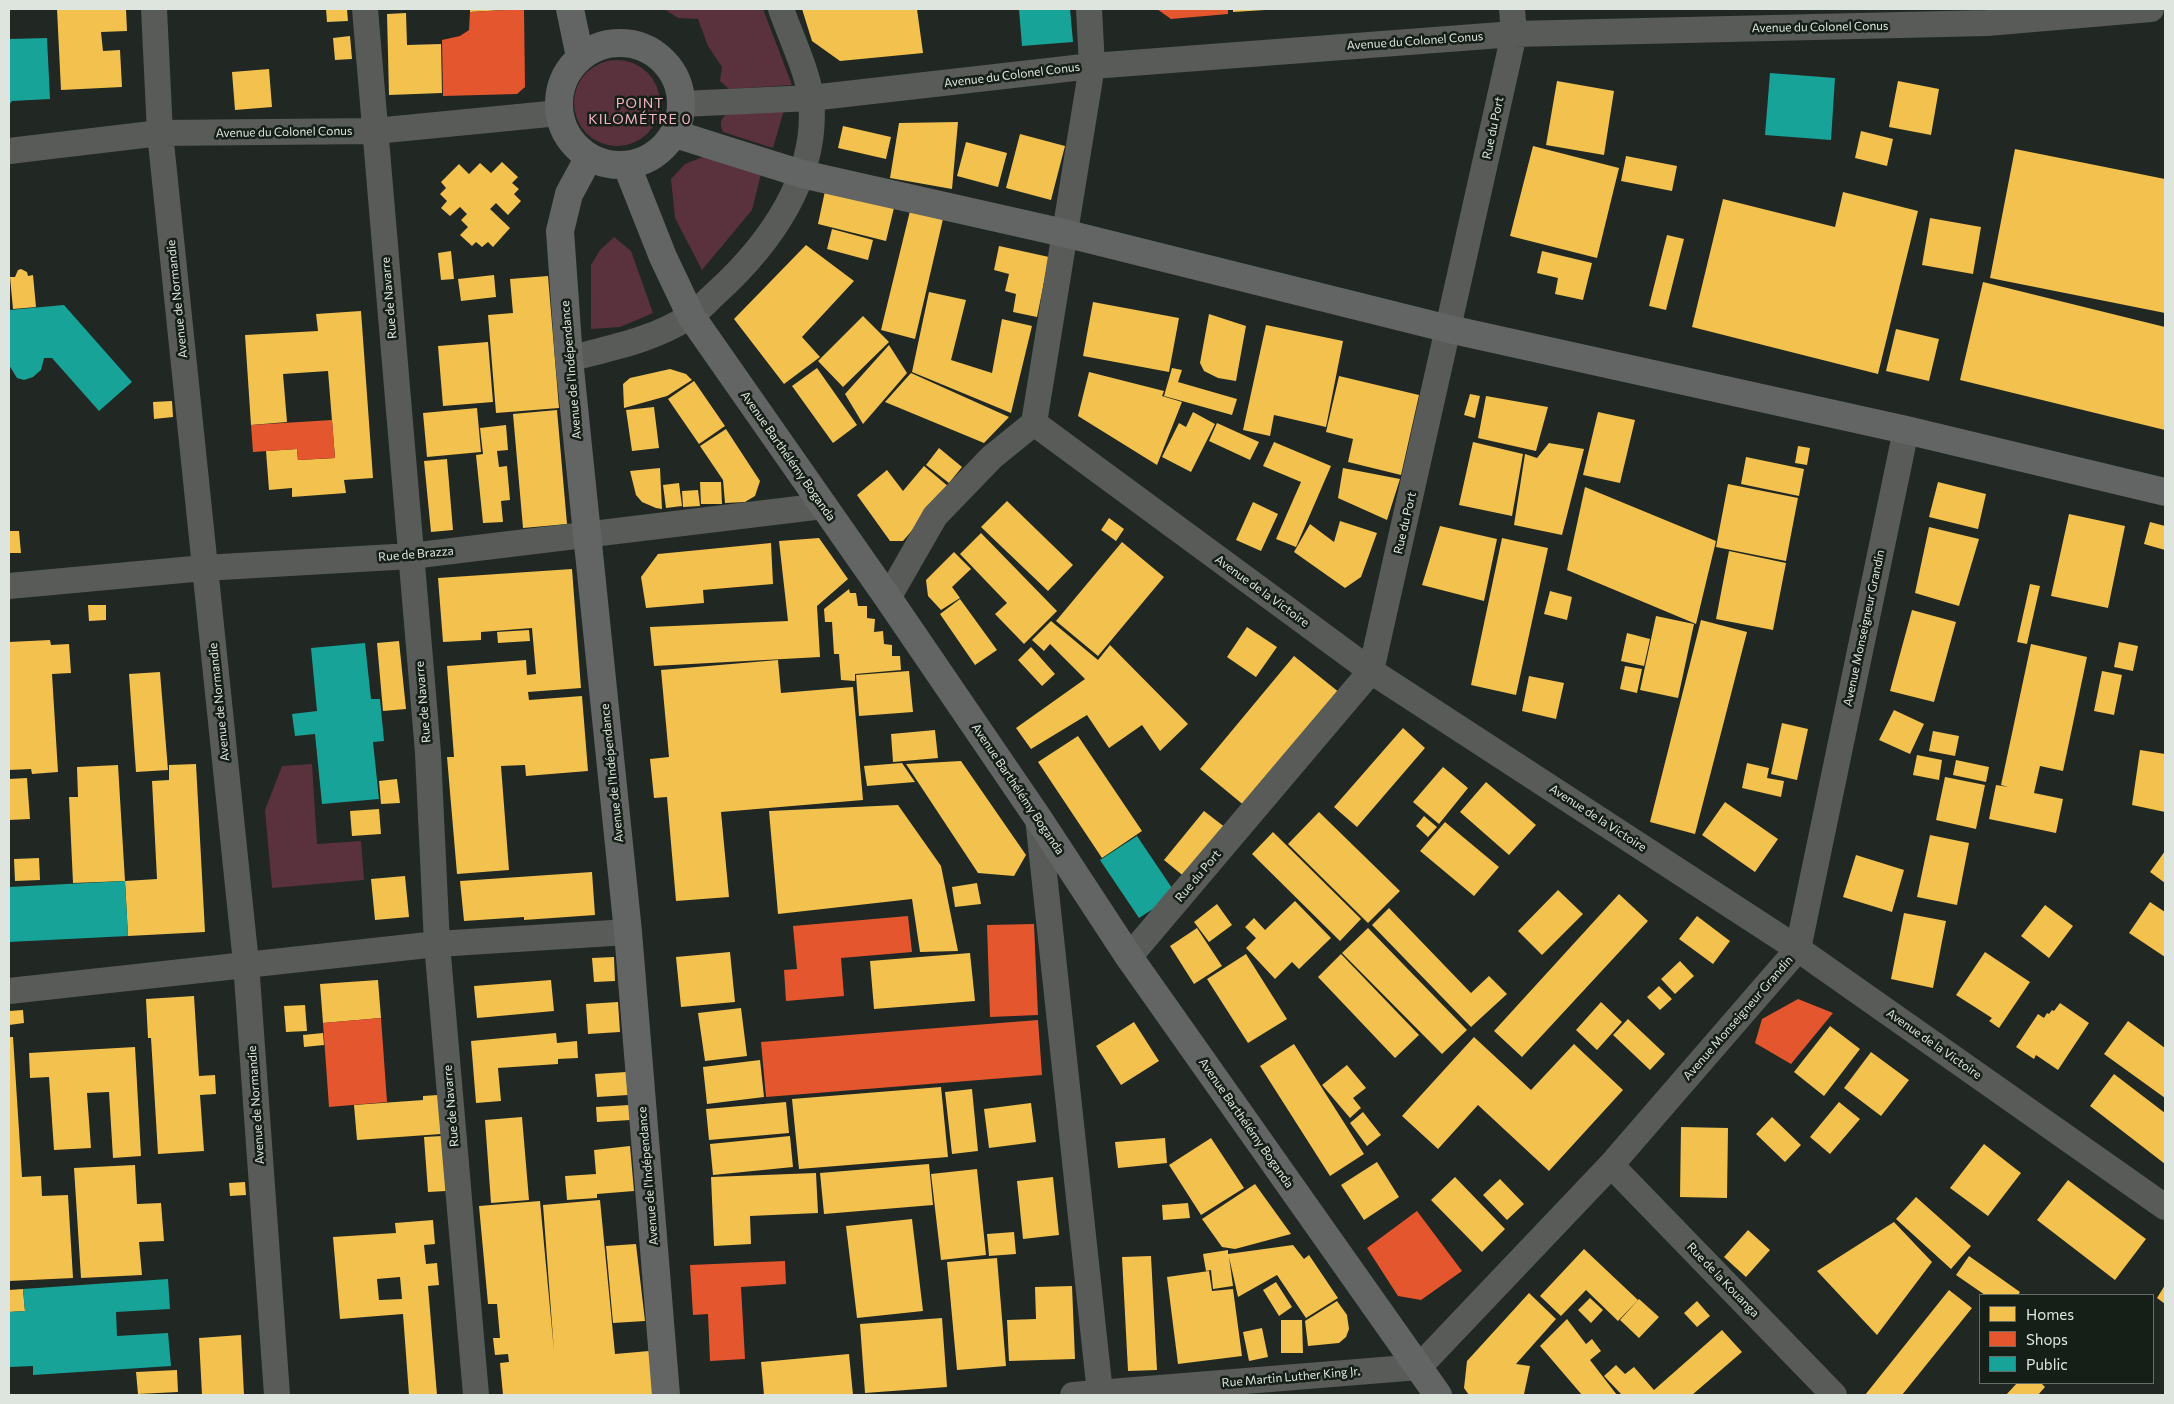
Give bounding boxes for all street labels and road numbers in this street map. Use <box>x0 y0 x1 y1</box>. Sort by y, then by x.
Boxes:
street label: Avenue du Colonel Conus <box>1751 19 1889 35</box>
street label: Avenue du Colonel Conus <box>1346 29 1484 53</box>
street label: Avenue du Colonel Conus <box>943 60 1081 90</box>
street label: Rue du Port <box>1479 95 1507 161</box>
street label: Avenue du Colonel Conus <box>215 124 353 140</box>
street label: Avenue de Normandie <box>164 239 190 359</box>
street label: Rue de Navarre <box>378 256 400 340</box>
street label: Avenue de l'Indépendance <box>558 300 584 440</box>
street label: Avenue Barthélémy Boganda <box>738 388 838 524</box>
street label: Rue du Port <box>1391 490 1419 556</box>
street label: Rue de Brazza <box>378 544 454 564</box>
street label: Avenue Monseigneur Grandin <box>1840 548 1888 708</box>
street label: Avenue de la Victoire <box>1212 552 1312 630</box>
street label: Avenue de Normandie <box>206 642 232 762</box>
street label: Rue de Navarre <box>412 660 434 744</box>
street label: Avenue de l'Indépendance <box>598 703 626 843</box>
street label: Avenue Barthélémy Boganda <box>969 721 1067 857</box>
street label: Avenue de la Victoire <box>1547 781 1649 855</box>
street label: Rue du Port <box>1172 847 1224 905</box>
street label: Avenue Monseigneur Grandin <box>1680 953 1796 1083</box>
street label: Avenue de la Victoire <box>1884 1006 1984 1082</box>
street label: Avenue de Normandie <box>245 1045 267 1165</box>
street label: Avenue Barthélémy Boganda <box>1196 1055 1296 1191</box>
street label: Rue de Navarre <box>440 1064 462 1148</box>
street label: Avenue de l'Indépendance <box>635 1106 661 1246</box>
street label: Rue de la Kouanga <box>1684 1240 1762 1320</box>
street label: Rue Martin Luther King Jr. <box>1221 1364 1361 1390</box>

